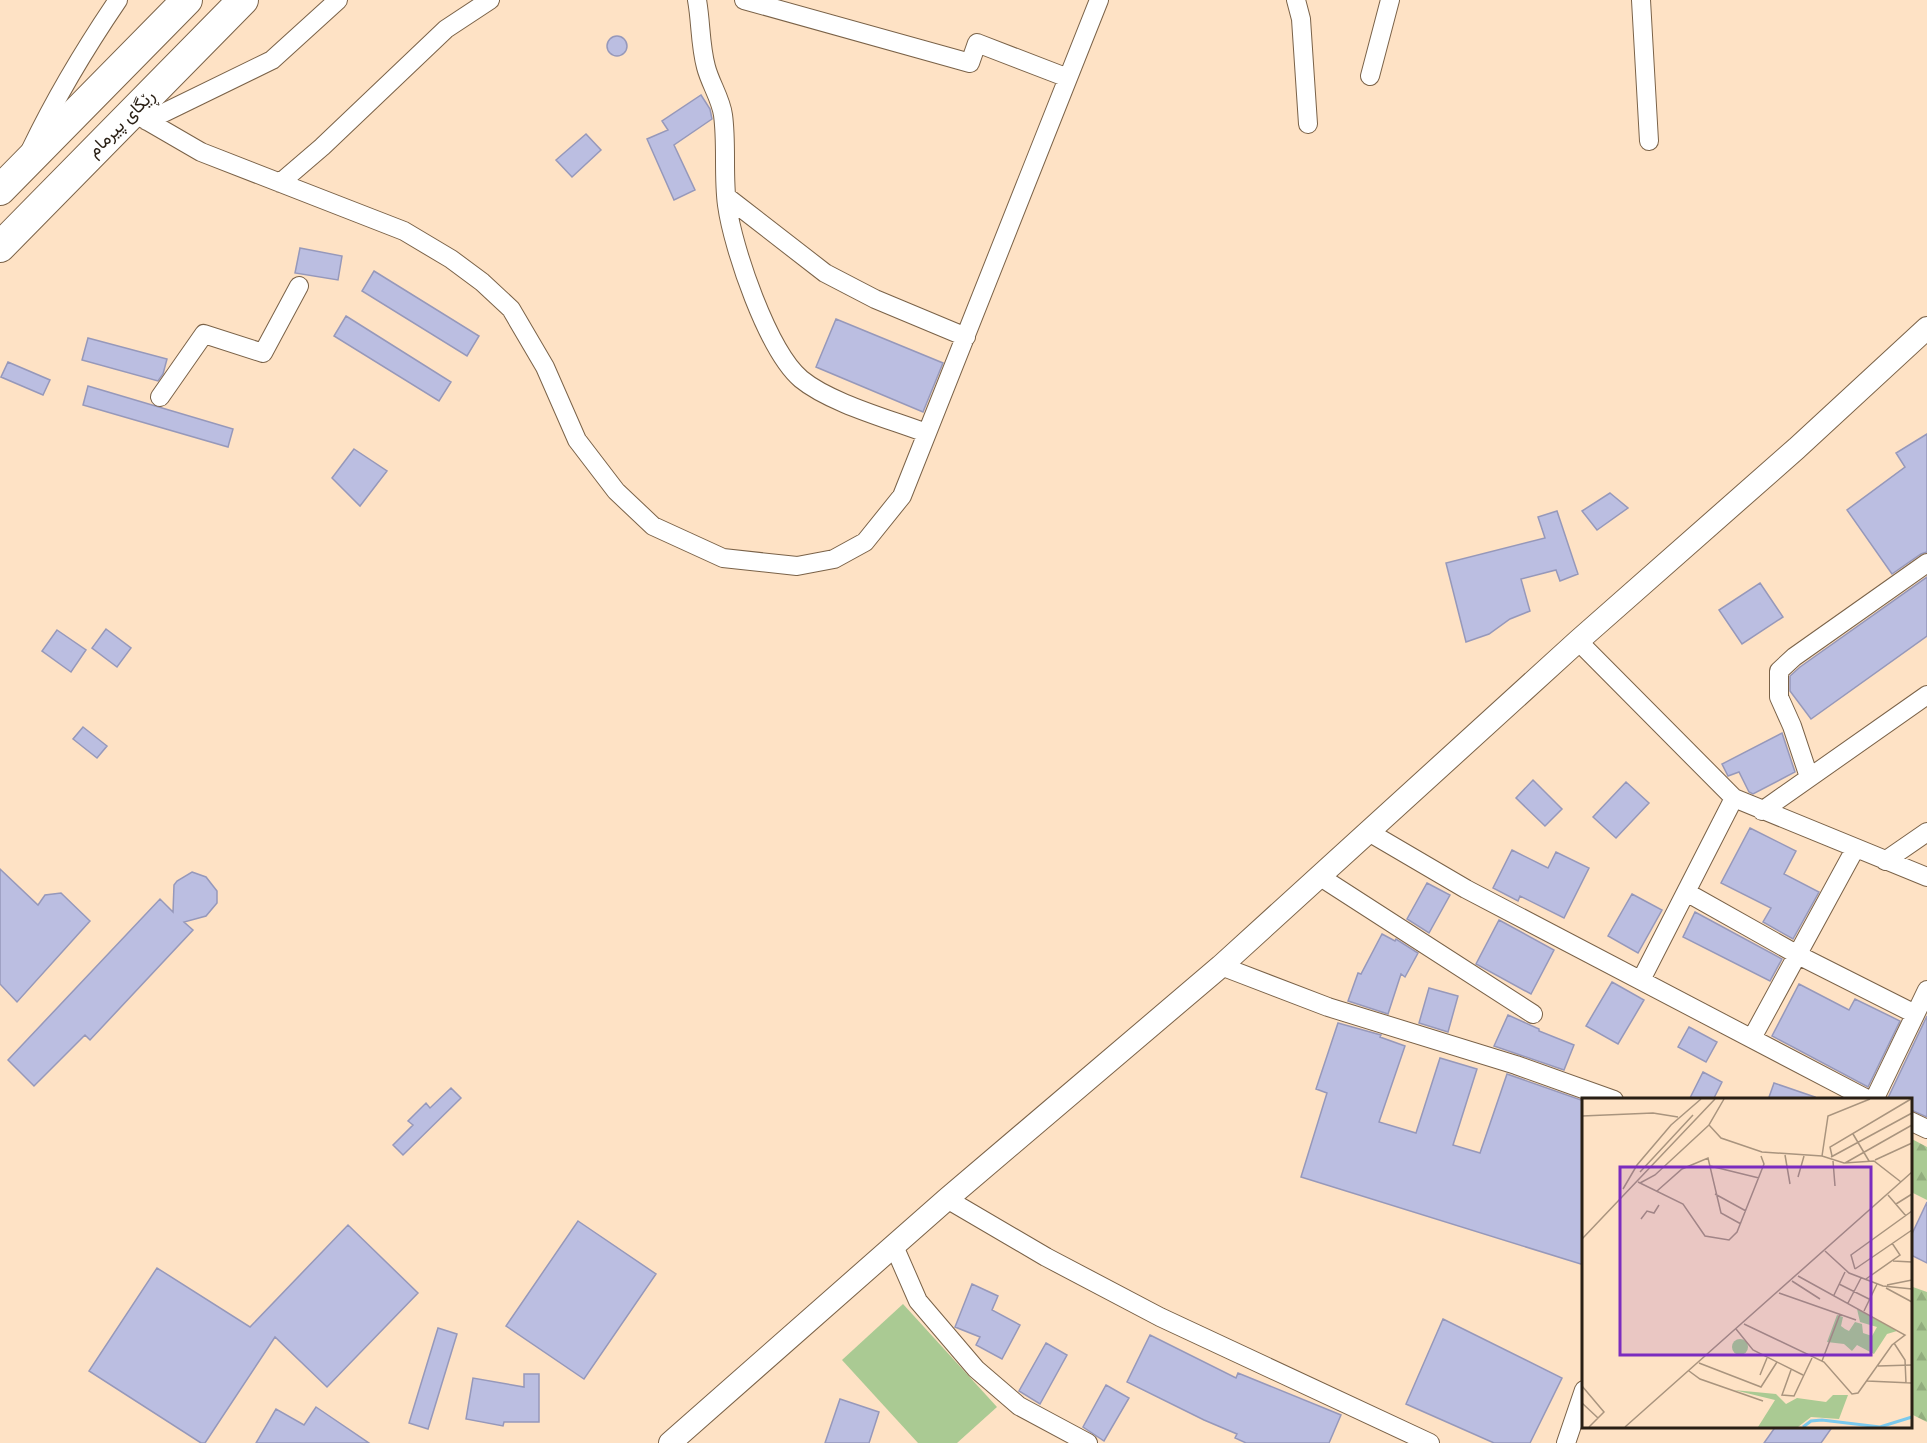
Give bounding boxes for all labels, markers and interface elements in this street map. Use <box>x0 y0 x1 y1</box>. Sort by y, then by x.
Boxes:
street label: ڕێگای پیرمام <box>81 83 162 164</box>
inset map <box>1582 1098 1912 1428</box>

